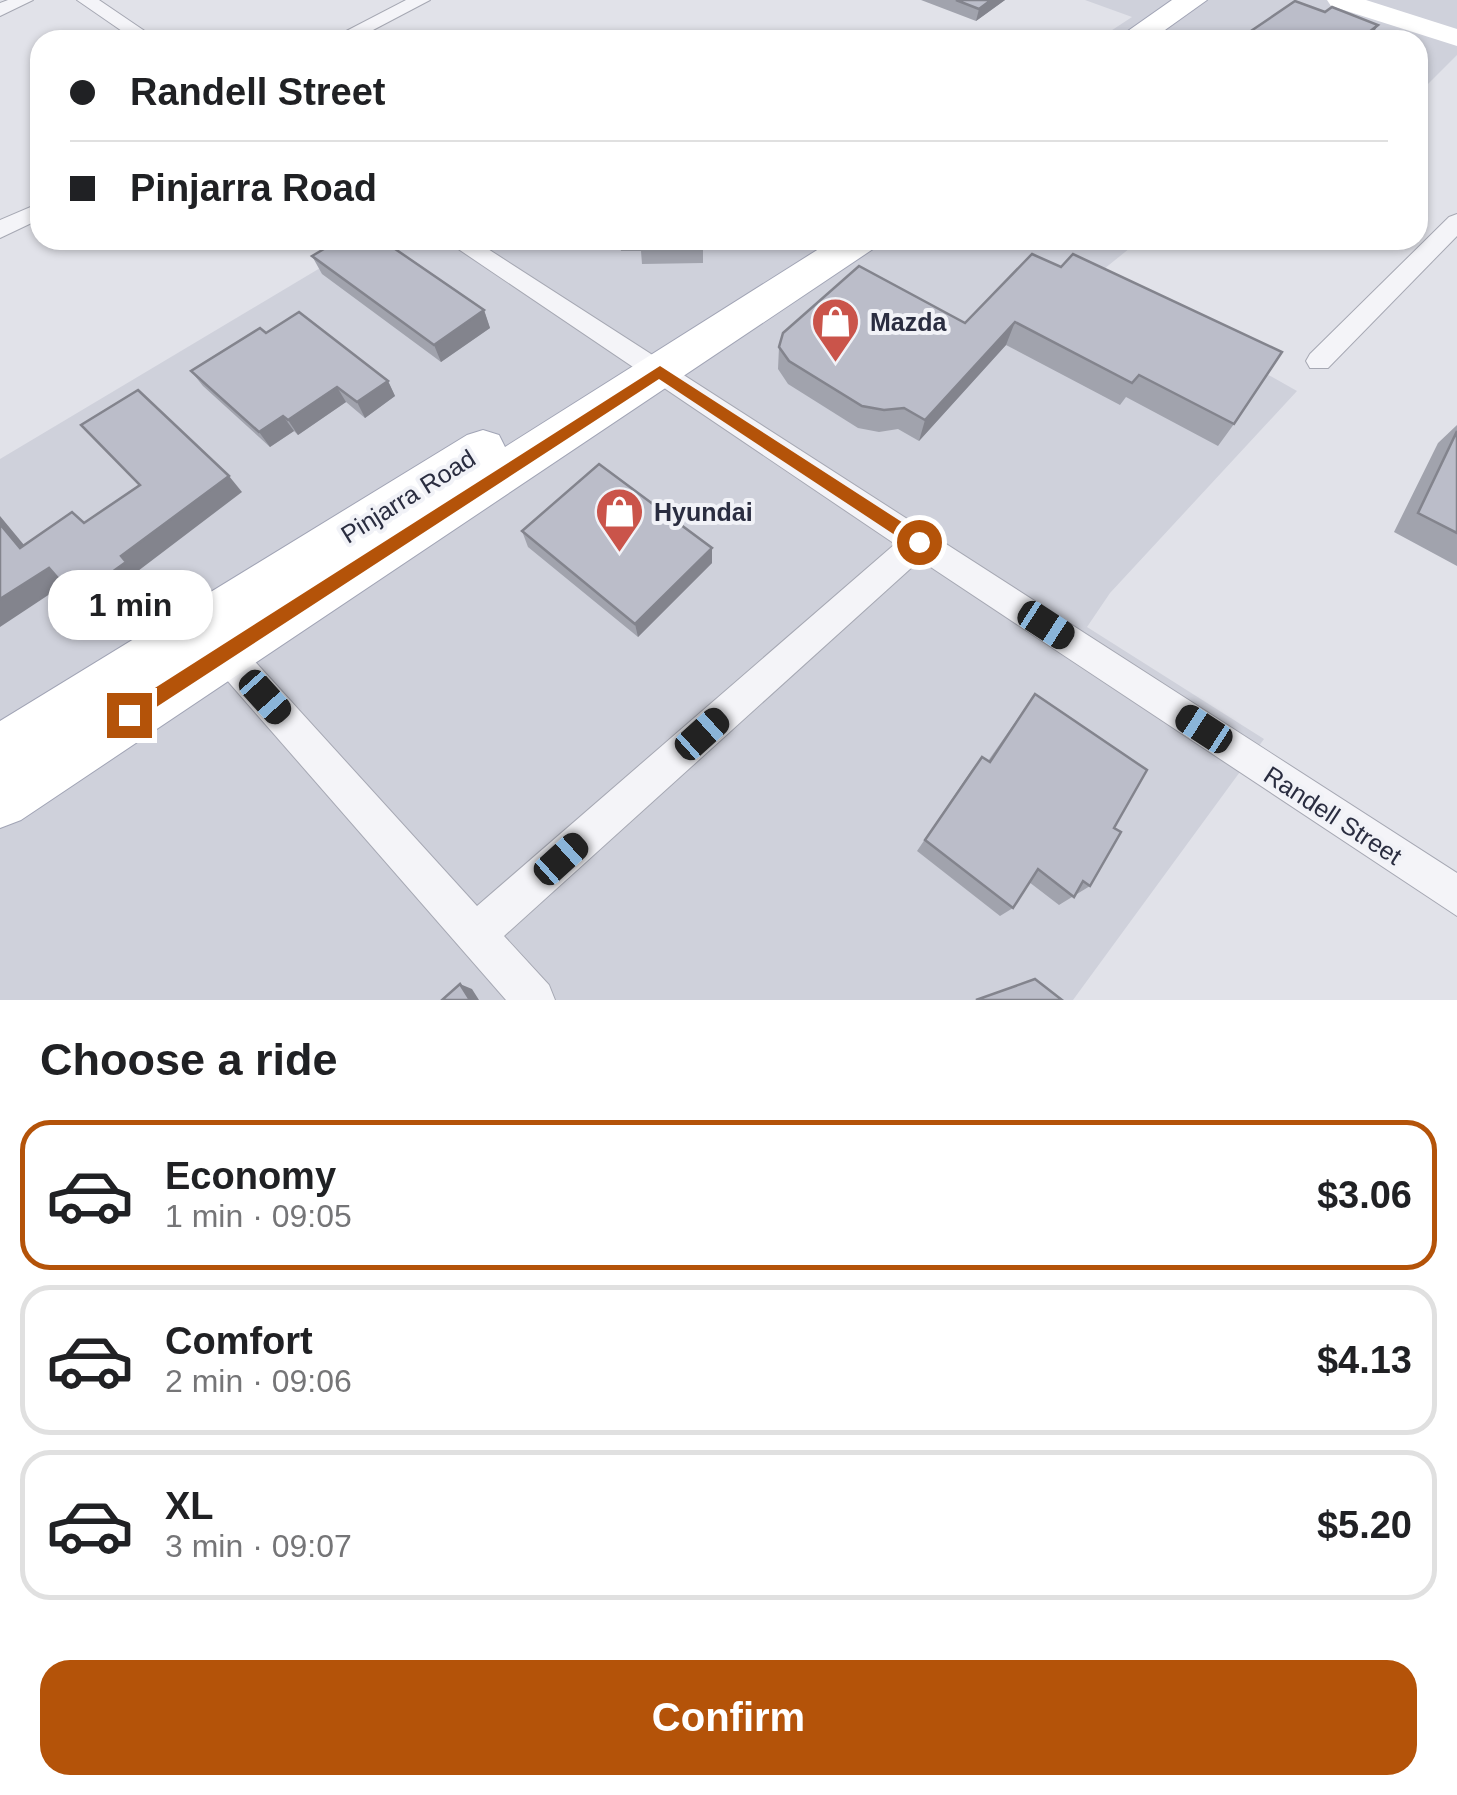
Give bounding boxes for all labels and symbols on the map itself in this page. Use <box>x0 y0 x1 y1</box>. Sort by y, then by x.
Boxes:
shop icon: Mazda <box>809 296 861 364</box>
place label: Mazda <box>870 308 948 336</box>
street label: Pinjarra Road <box>336 444 480 548</box>
shop icon: Hyundai <box>593 486 645 554</box>
place label: Hyundai <box>654 498 753 526</box>
route start <box>897 520 942 565</box>
callout: 1 min <box>46 570 212 640</box>
car <box>1013 596 1079 654</box>
car <box>234 665 296 729</box>
route end <box>107 693 152 738</box>
car <box>1171 700 1237 758</box>
car <box>670 703 734 765</box>
street label: Randell Street <box>1259 760 1407 870</box>
car <box>529 828 593 890</box>

